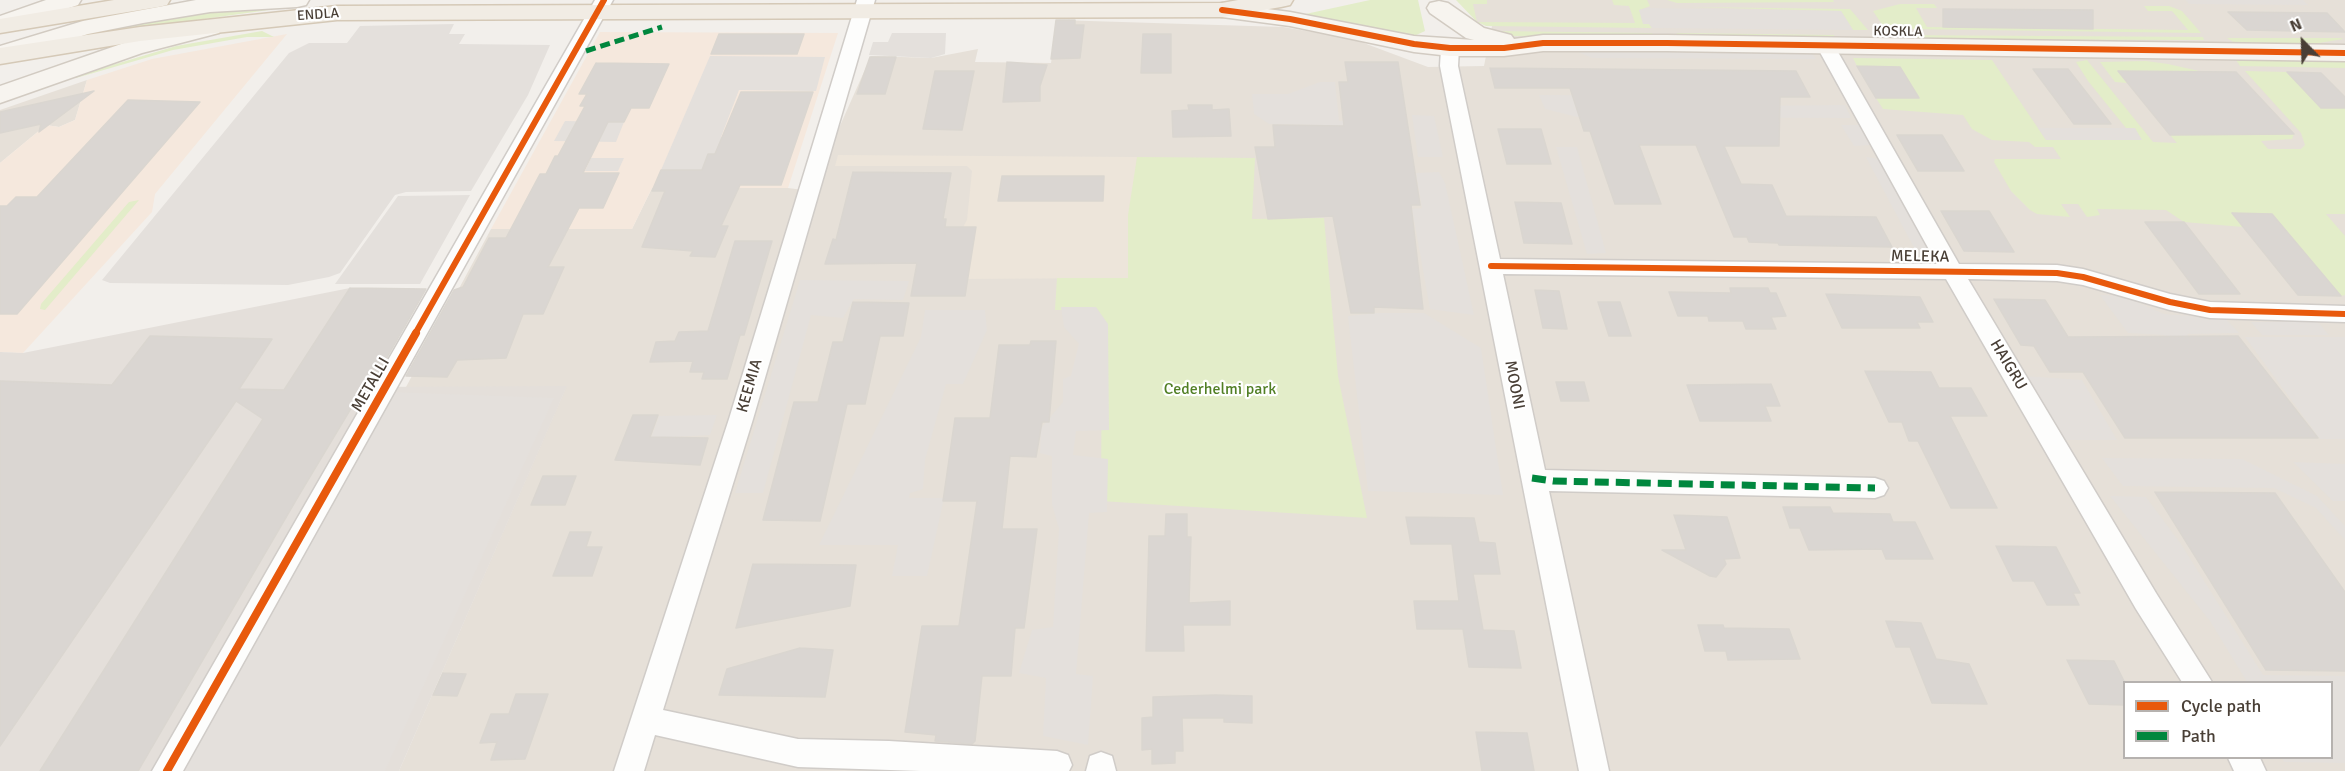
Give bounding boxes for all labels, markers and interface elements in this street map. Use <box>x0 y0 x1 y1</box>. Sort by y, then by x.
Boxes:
street label: ENDLA <box>296 5 340 25</box>
north arrow <box>2273 12 2333 72</box>
text: N <box>2287 14 2305 37</box>
street label: KOSKLA <box>1873 23 1923 41</box>
street label: MELEKA <box>1891 247 1949 267</box>
street label: HAIGRU <box>1985 336 2031 394</box>
street label: METALLI <box>348 354 394 416</box>
street label: KEEMIA <box>733 357 767 415</box>
street label: MOONI <box>1500 359 1528 411</box>
park label: Cederhelmi park <box>1164 380 1276 400</box>
legend <box>2123 681 2333 759</box>
text: Cycle path <box>2181 695 2261 717</box>
text: Path <box>2181 725 2216 747</box>

